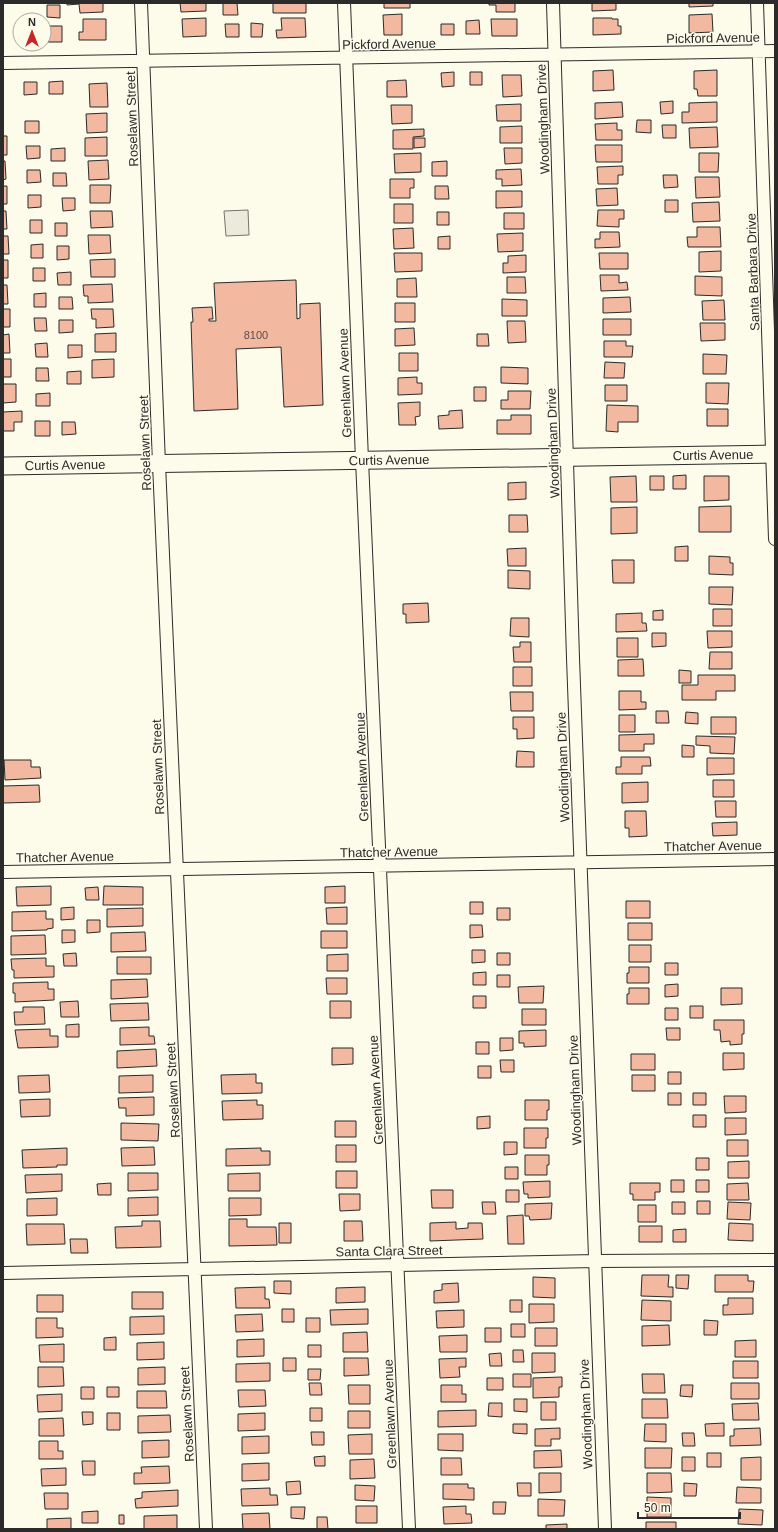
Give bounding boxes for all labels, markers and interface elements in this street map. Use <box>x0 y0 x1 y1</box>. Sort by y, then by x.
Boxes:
north arrow <box>12 12 52 52</box>
text: N <box>28 16 36 28</box>
street label: Pickford Avenue <box>666 30 760 46</box>
street label: Pickford Avenue <box>342 36 436 52</box>
street label: Woodingham Drive <box>534 64 552 174</box>
street label: Roselawn Street <box>123 71 141 167</box>
street label: Santa Barbara Drive <box>743 213 763 331</box>
street label: Greenlawn Avenue <box>336 328 354 438</box>
house number: 8100 <box>244 329 268 341</box>
street label: Woodingham Drive <box>544 388 562 498</box>
street label: Roselawn Street <box>136 395 154 491</box>
street label: Curtis Avenue <box>673 447 753 463</box>
street label: Curtis Avenue <box>349 452 429 468</box>
street label: Curtis Avenue <box>25 457 105 473</box>
street label: Greenlawn Avenue <box>353 712 371 822</box>
street label: Woodingham Drive <box>554 712 572 822</box>
street label: Roselawn Street <box>149 719 167 815</box>
street label: Thatcher Avenue <box>664 838 762 854</box>
street label: Thatcher Avenue <box>340 844 438 860</box>
street label: Thatcher Avenue <box>16 849 114 865</box>
street label: Greenlawn Avenue <box>366 1035 386 1145</box>
street label: Woodingham Drive <box>566 1035 584 1145</box>
street label: Roselawn Street <box>163 1042 183 1138</box>
street label: Santa Clara Street <box>335 1243 443 1259</box>
street label: Greenlawn Avenue <box>381 1359 399 1469</box>
street label: Woodingham Drive <box>577 1359 595 1469</box>
street label: Roselawn Street <box>177 1366 197 1462</box>
scale bar <box>638 1494 740 1520</box>
text: 50 m <box>644 1501 671 1515</box>

